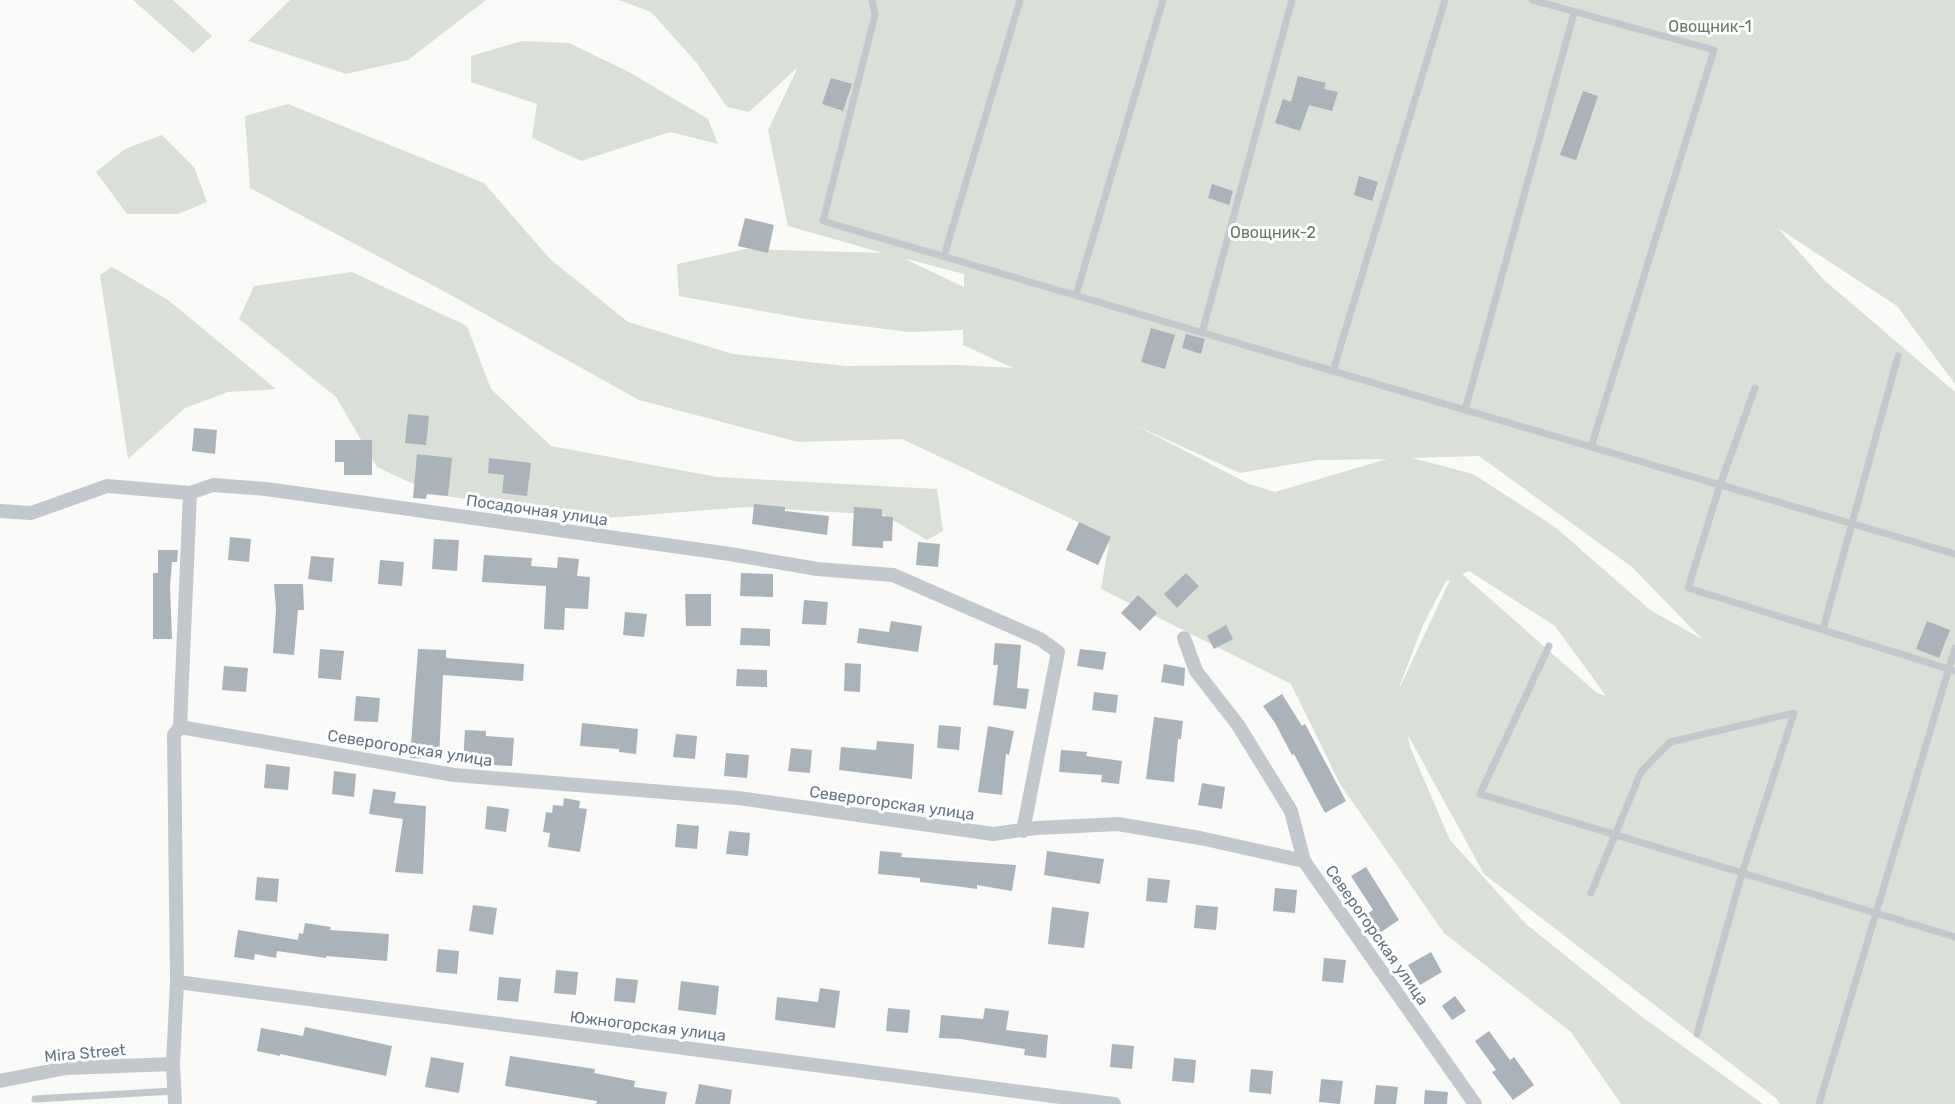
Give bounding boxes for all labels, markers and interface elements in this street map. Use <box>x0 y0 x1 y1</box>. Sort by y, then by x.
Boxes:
park label: Овощник-1 <box>1668 17 1752 36</box>
park label: Овощник-2 <box>1230 223 1316 242</box>
street label: Посадочная улица <box>465 491 609 529</box>
street label: Северогорская улица <box>326 726 494 770</box>
street label: Северогорская улица <box>808 782 976 824</box>
street label: Северогорская улица <box>1321 861 1433 1009</box>
street label: Южногорская улица <box>569 1007 727 1045</box>
street label: Mira Street <box>44 1040 126 1066</box>

